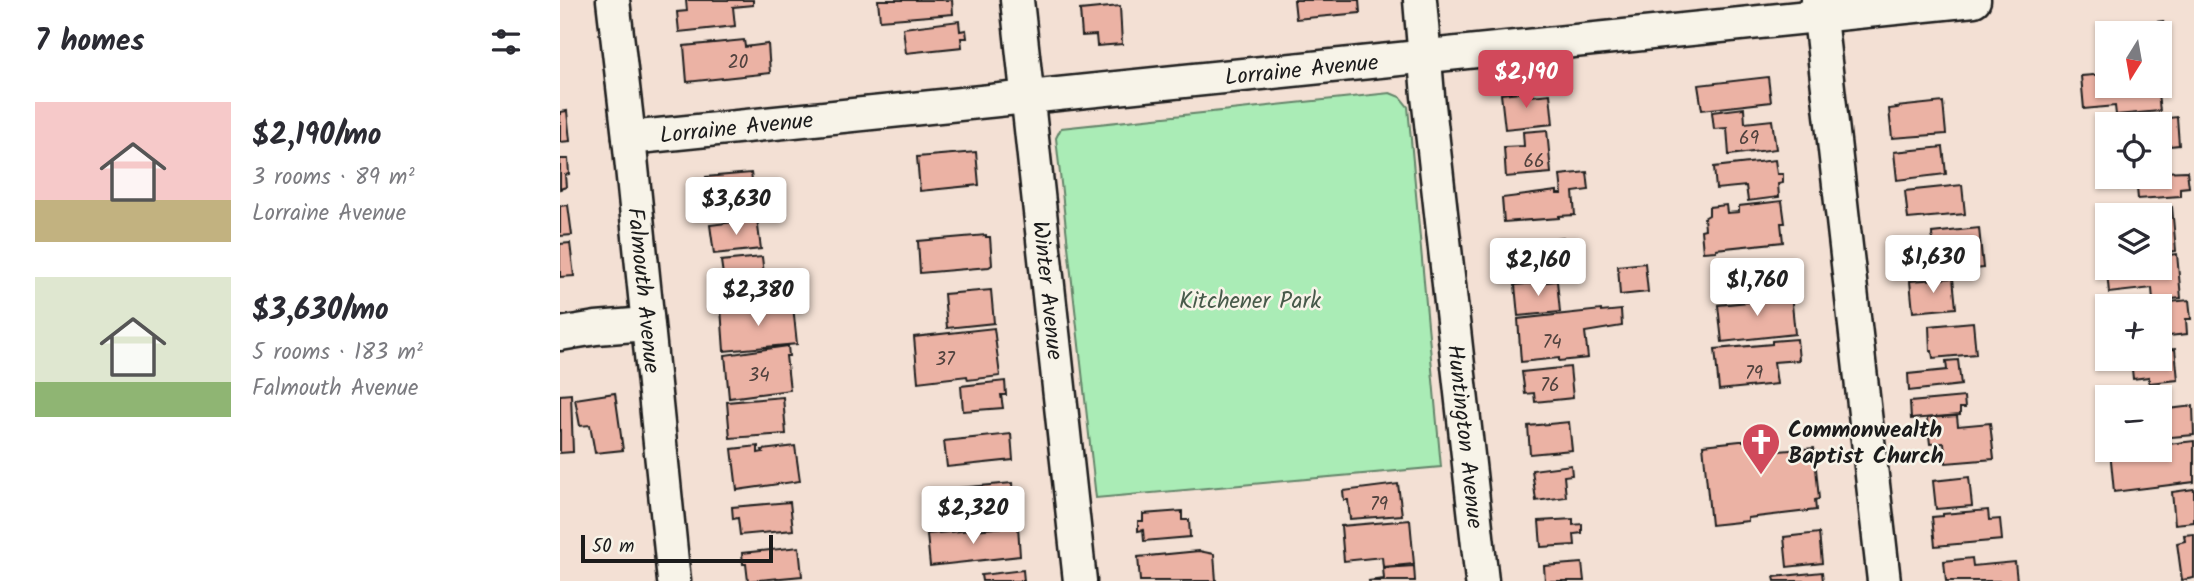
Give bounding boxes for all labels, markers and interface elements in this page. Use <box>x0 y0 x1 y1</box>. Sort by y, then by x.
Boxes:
text: 7 homes <box>35 18 145 66</box>
north arrow <box>2095 21 2172 98</box>
map controls <box>2095 21 2172 462</box>
icon: filters <box>487 23 525 61</box>
street label: Lorraine Avenue <box>1223 45 1380 97</box>
house number: 20 <box>728 48 748 78</box>
pin: $2,190 <box>1469 50 1583 110</box>
text: $2,190 <box>1494 55 1558 91</box>
street label: Lorraine Avenue <box>658 103 815 155</box>
text: $2,190/mo <box>252 112 381 160</box>
button: locate <box>2095 112 2172 189</box>
house number: 69 <box>1739 124 1759 154</box>
icon: home <box>91 130 175 214</box>
house number: 66 <box>1523 147 1545 177</box>
text: 3 rooms · 89 m² <box>252 160 415 196</box>
pin: $3,630 <box>679 177 793 237</box>
text: $3,630 <box>701 182 771 218</box>
text: Lorraine Avenue <box>252 196 406 232</box>
button: layers <box>2095 203 2172 280</box>
street label: Falmouth Avenue <box>616 206 669 375</box>
street label: Winter Avenue <box>1021 219 1072 362</box>
pin: $1,630 <box>1876 236 1990 295</box>
pin: $2,160 <box>1481 238 1595 298</box>
text: $1,630 <box>1901 240 1965 276</box>
text: $2,160 <box>1506 243 1570 279</box>
pin: $1,760 <box>1700 258 1814 318</box>
text: $1,760 <box>1726 263 1788 299</box>
pin: $2,380 <box>701 268 815 328</box>
text: $2,380 <box>722 273 794 309</box>
park label: Kitchener Park <box>1179 284 1321 320</box>
text: $3,630/mo <box>252 287 389 335</box>
button: + <box>2095 294 2172 371</box>
icon: home <box>91 305 175 389</box>
house number: 74 <box>1542 328 1562 358</box>
text: 5 rooms · 183 m² <box>252 335 423 371</box>
street label: Huntington Avenue <box>1436 343 1492 531</box>
house number: 37 <box>935 345 956 375</box>
house number: 79 <box>1745 359 1763 389</box>
house number: 34 <box>748 361 770 391</box>
text: Falmouth Avenue <box>252 371 418 407</box>
house number: 76 <box>1540 371 1560 401</box>
button: − <box>2095 385 2172 462</box>
place label: Commonwealth Baptist Church <box>1788 413 1944 475</box>
church icon: Commonwealth Baptist Church <box>1740 421 1782 476</box>
pin: $2,320 <box>916 486 1030 546</box>
house number: 79 <box>1370 490 1388 520</box>
text: $2,320 <box>938 491 1008 527</box>
scale bar <box>581 532 774 564</box>
text: 50 m <box>592 532 634 562</box>

